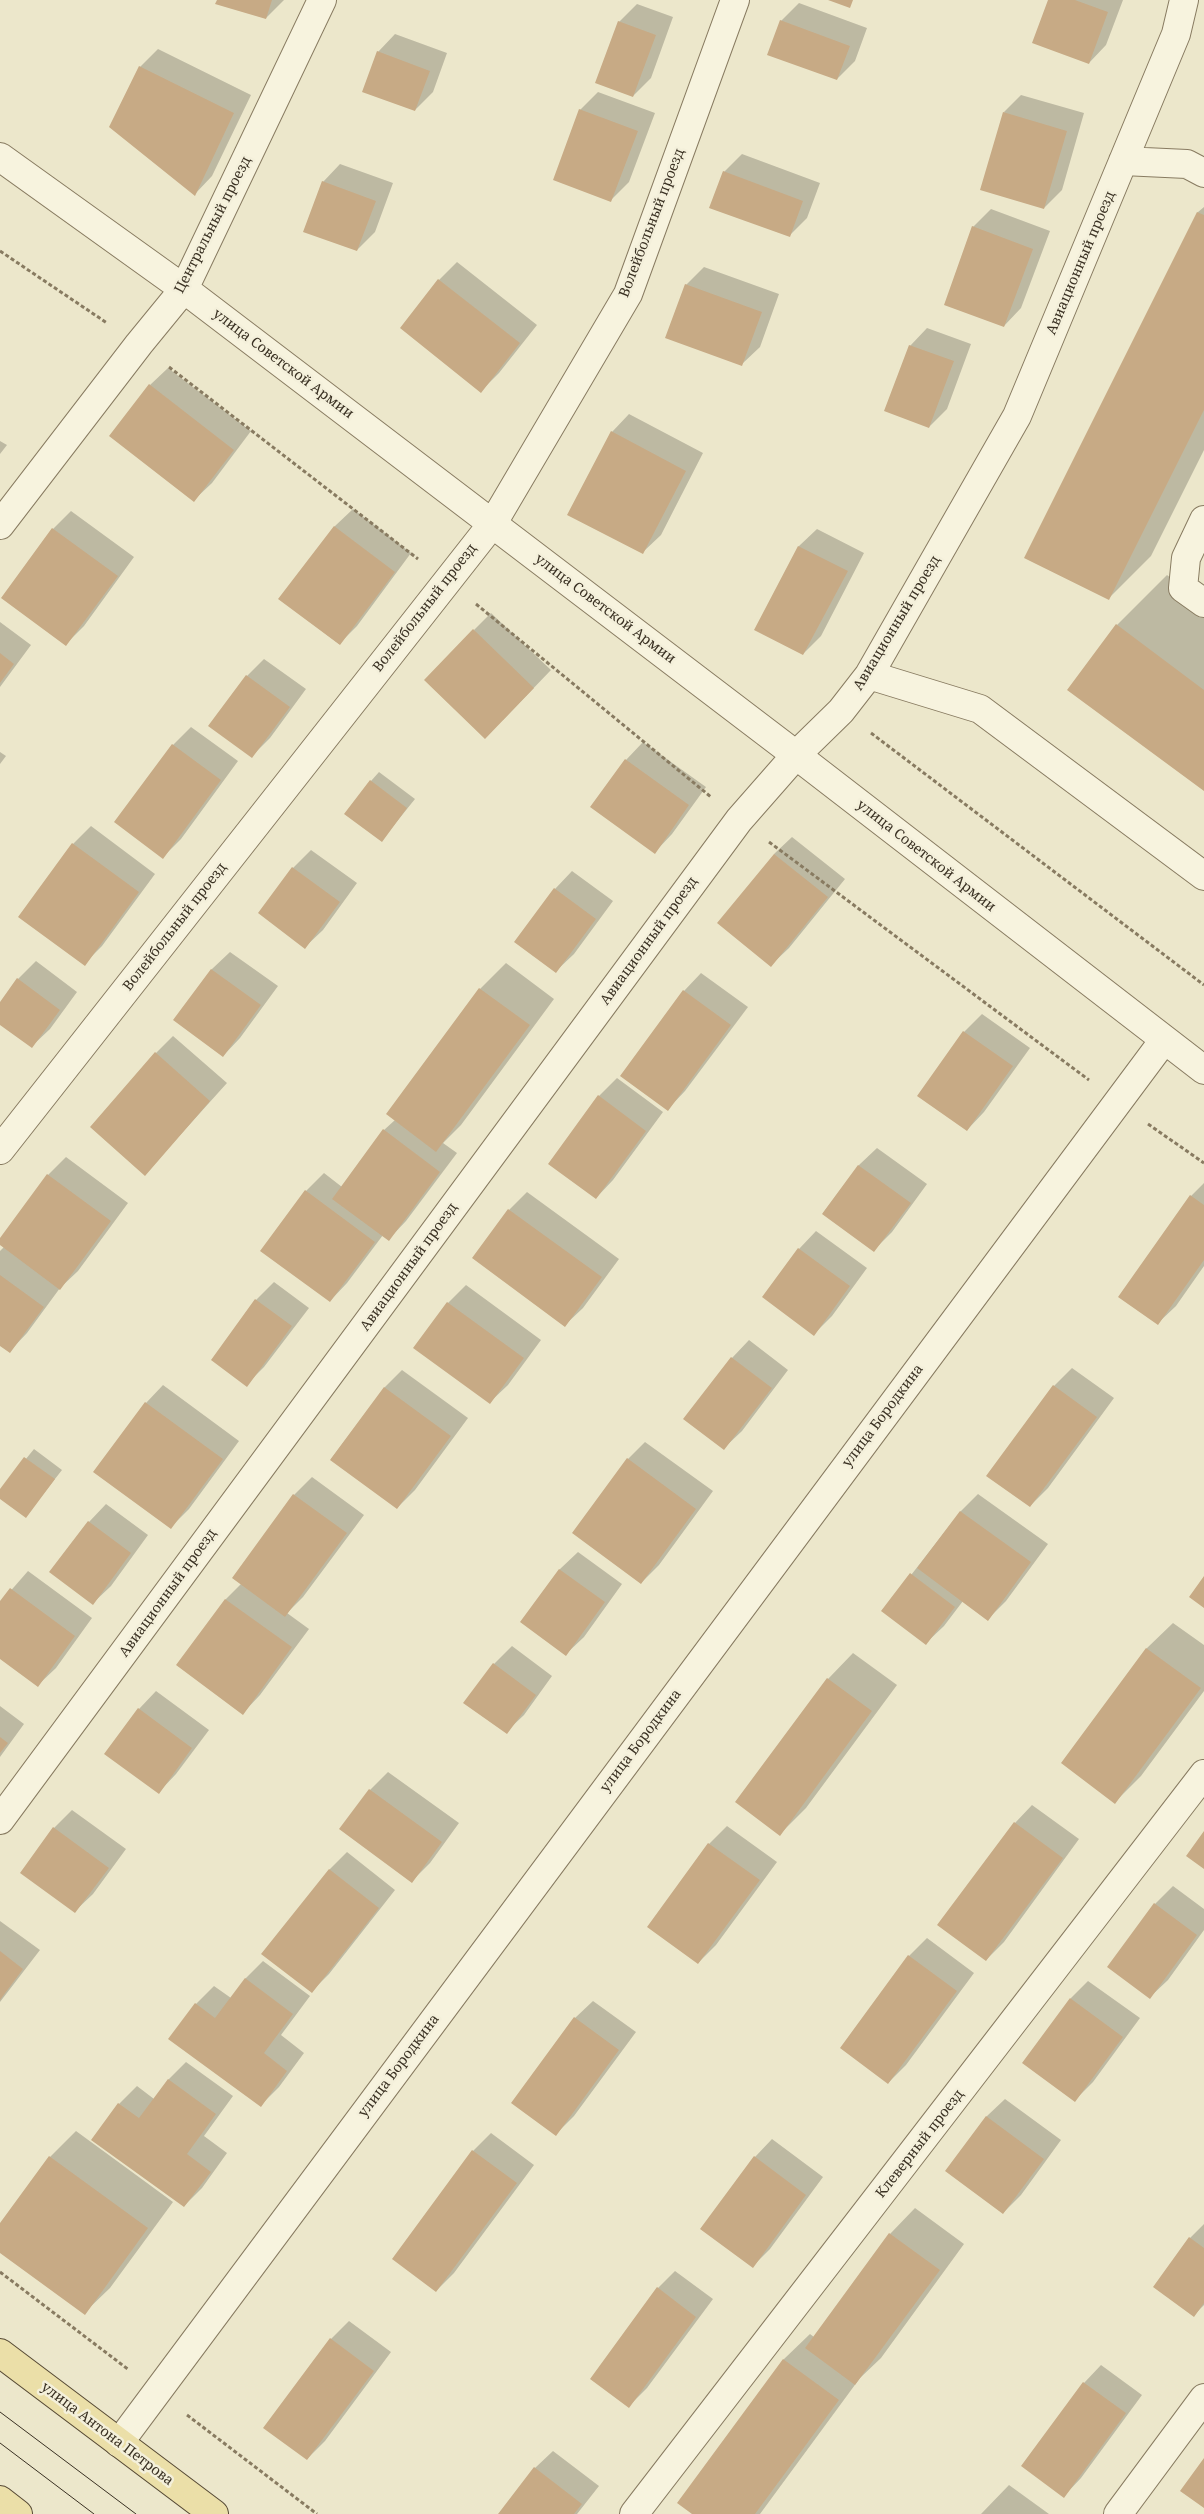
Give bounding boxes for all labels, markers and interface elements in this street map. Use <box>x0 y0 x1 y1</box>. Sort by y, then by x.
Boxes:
street label: Волейбольный проезд <box>616 146 688 300</box>
street label: Центральный проезд <box>171 154 255 296</box>
street label: Авиационный проезд <box>1043 189 1119 337</box>
street label: улица Советской Армии <box>209 306 357 422</box>
street label: Волейбольный проезд <box>370 541 480 675</box>
street label: улица Советской Армии <box>531 551 679 667</box>
street label: Авиационный проезд <box>850 553 944 693</box>
street label: улица Советской Армии <box>853 797 999 915</box>
street label: Волейбольный проезд <box>120 860 230 994</box>
street label: Авиационный проезд <box>597 874 701 1008</box>
street label: Авиационный проезд <box>357 1200 461 1334</box>
street label: улица Бородкина <box>839 1361 927 1471</box>
street label: Авиационный проезд <box>116 1526 220 1660</box>
street label: улица Бородкина <box>597 1686 685 1796</box>
street label: улица Бородкина <box>355 2011 443 2121</box>
street label: Клеверный проезд <box>872 2086 968 2202</box>
street label: улица Антона Петрова <box>38 2379 176 2489</box>

